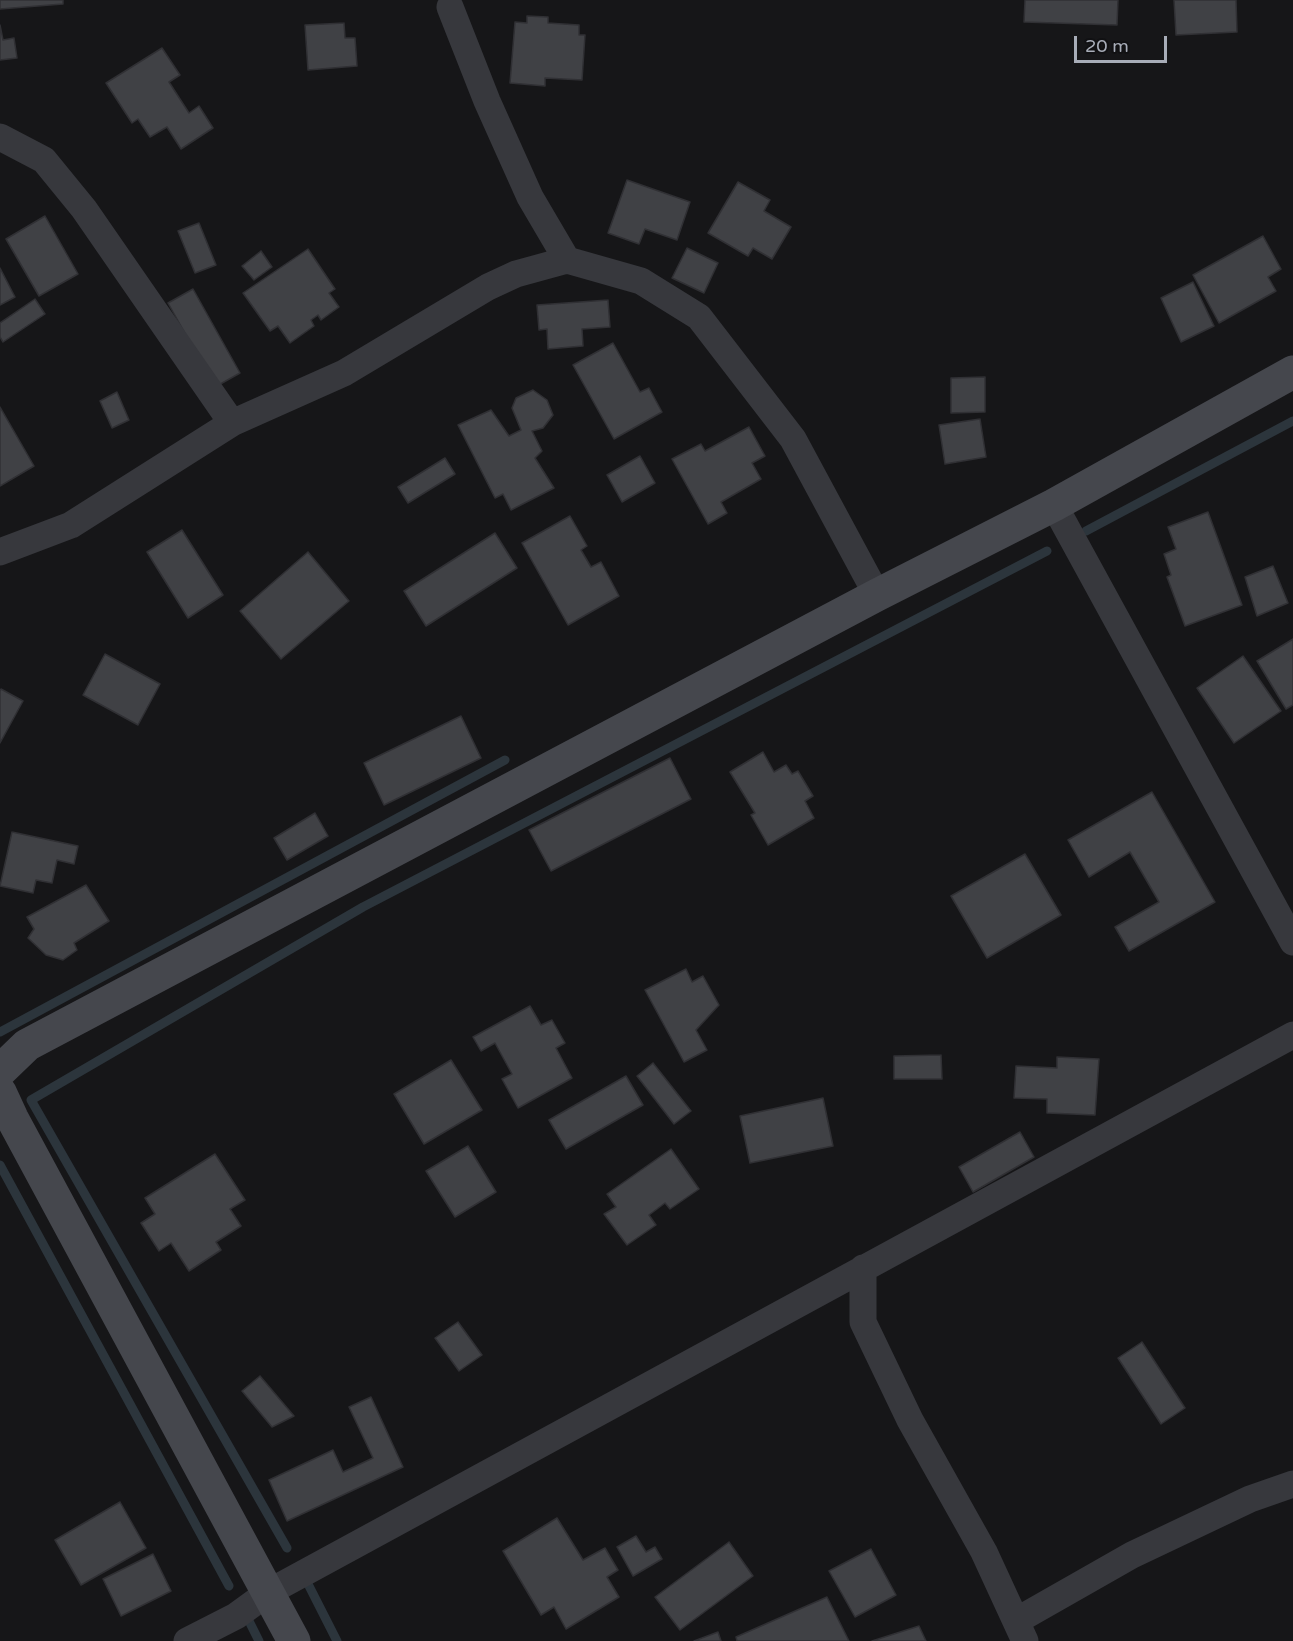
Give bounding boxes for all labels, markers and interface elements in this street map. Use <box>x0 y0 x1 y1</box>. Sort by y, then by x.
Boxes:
scale bar <box>1077 24 1170 62</box>
text: 20 m <box>1085 35 1129 57</box>

